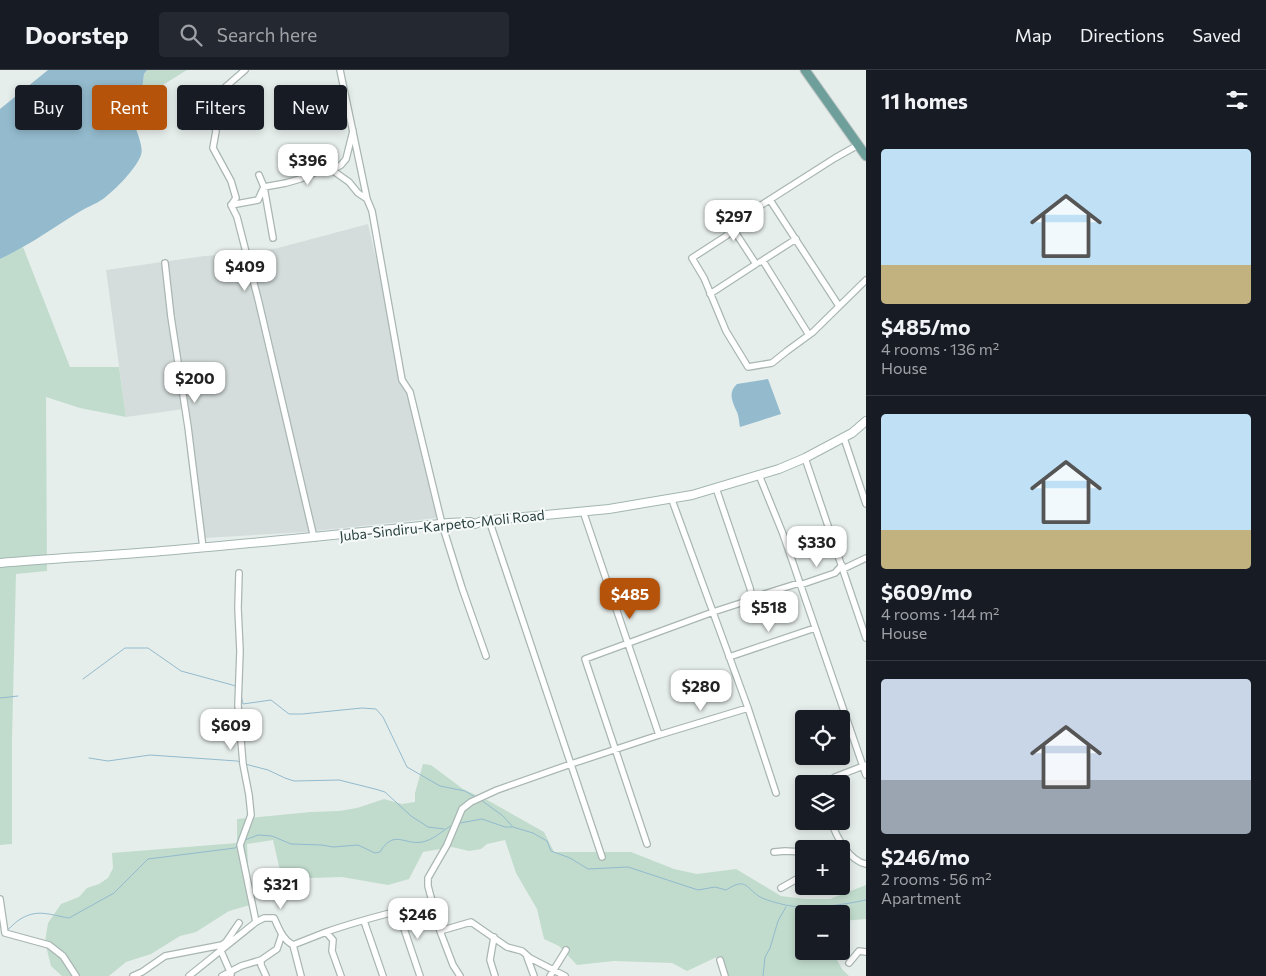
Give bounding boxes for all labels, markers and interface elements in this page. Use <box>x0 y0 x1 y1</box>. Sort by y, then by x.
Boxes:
search box <box>159 12 509 57</box>
text: Doorstep <box>25 20 129 49</box>
icon: search <box>177 21 205 49</box>
text: Search here <box>217 23 317 46</box>
text: Map <box>1015 24 1052 46</box>
text: Directions <box>1080 24 1164 46</box>
text: Saved <box>1192 24 1241 46</box>
chip: Buy <box>15 85 82 130</box>
chip: Rent <box>92 85 167 130</box>
chip: Filters <box>177 85 264 130</box>
chip: New <box>274 85 347 130</box>
icon: filters <box>1223 86 1251 114</box>
text: 11 homes <box>881 88 968 113</box>
pin: $396 <box>278 144 338 186</box>
text: $396 <box>289 150 327 169</box>
icon: home <box>1021 181 1111 271</box>
pin: $297 <box>704 200 764 242</box>
text: $297 <box>716 206 752 225</box>
pin: $409 <box>215 250 275 292</box>
text: $409 <box>225 256 265 275</box>
text: $485/mo <box>881 314 970 339</box>
text: 4 rooms · 136 m² <box>881 339 999 358</box>
text: House <box>881 358 927 377</box>
pin: $200 <box>165 362 225 404</box>
text: $200 <box>175 368 215 387</box>
icon: home <box>1021 447 1111 537</box>
street label: Juba-Sindiru-Karpeto-Moli Road <box>339 506 545 544</box>
pin: $330 <box>787 526 847 568</box>
text: $330 <box>798 532 836 551</box>
pin: $485 <box>600 578 660 620</box>
text: $609/mo <box>881 579 972 604</box>
text: $485 <box>611 584 649 603</box>
pin: $518 <box>739 590 799 633</box>
text: $518 <box>751 597 787 616</box>
text: 4 rooms · 144 m² <box>881 604 1000 623</box>
text: House <box>881 623 927 642</box>
pin: $280 <box>671 670 731 712</box>
text: $280 <box>682 676 720 695</box>
pin: $609 <box>201 708 261 751</box>
map controls <box>795 710 850 960</box>
button: locate <box>795 710 850 765</box>
icon: home <box>1021 712 1111 802</box>
text: $609 <box>211 715 251 734</box>
button: layers <box>795 775 850 830</box>
button: + <box>795 840 850 895</box>
text: $246/mo <box>881 844 970 869</box>
pin: $321 <box>251 868 311 910</box>
text: 2 rooms · 56 m² <box>881 869 992 888</box>
text: $321 <box>264 874 298 893</box>
text: Apartment <box>881 888 961 907</box>
pin: $246 <box>388 898 448 940</box>
text: $246 <box>399 904 437 923</box>
button: − <box>795 905 850 960</box>

